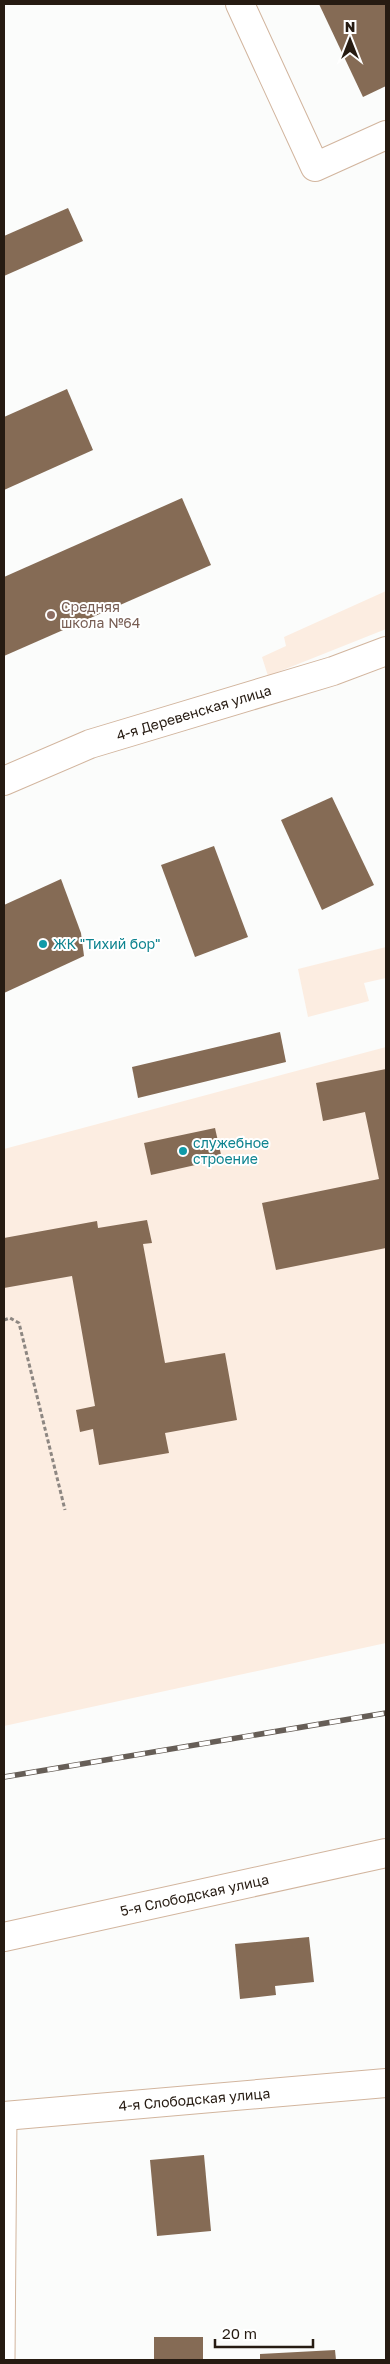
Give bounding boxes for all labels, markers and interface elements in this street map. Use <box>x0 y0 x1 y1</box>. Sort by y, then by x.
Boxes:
north arrow <box>325 15 375 65</box>
text: N <box>345 18 355 35</box>
place label: Средняя школа №64 <box>61 598 140 631</box>
marker: Средняя школа №64 <box>45 609 57 621</box>
street label: 4-я Деревенская улица <box>114 681 273 744</box>
place label: ЖК "Тихий бор" <box>53 935 161 952</box>
marker: ЖК "Тихий бор" <box>37 938 49 950</box>
place label: служебное строение <box>193 1134 269 1167</box>
marker: служебное строение <box>177 1145 189 1157</box>
street label: 5-я Слободская улица <box>118 1870 270 1919</box>
street label: 4-я Слободская улица <box>118 2084 271 2114</box>
scale bar <box>215 2316 312 2348</box>
text: 20 m <box>222 2324 257 2342</box>

